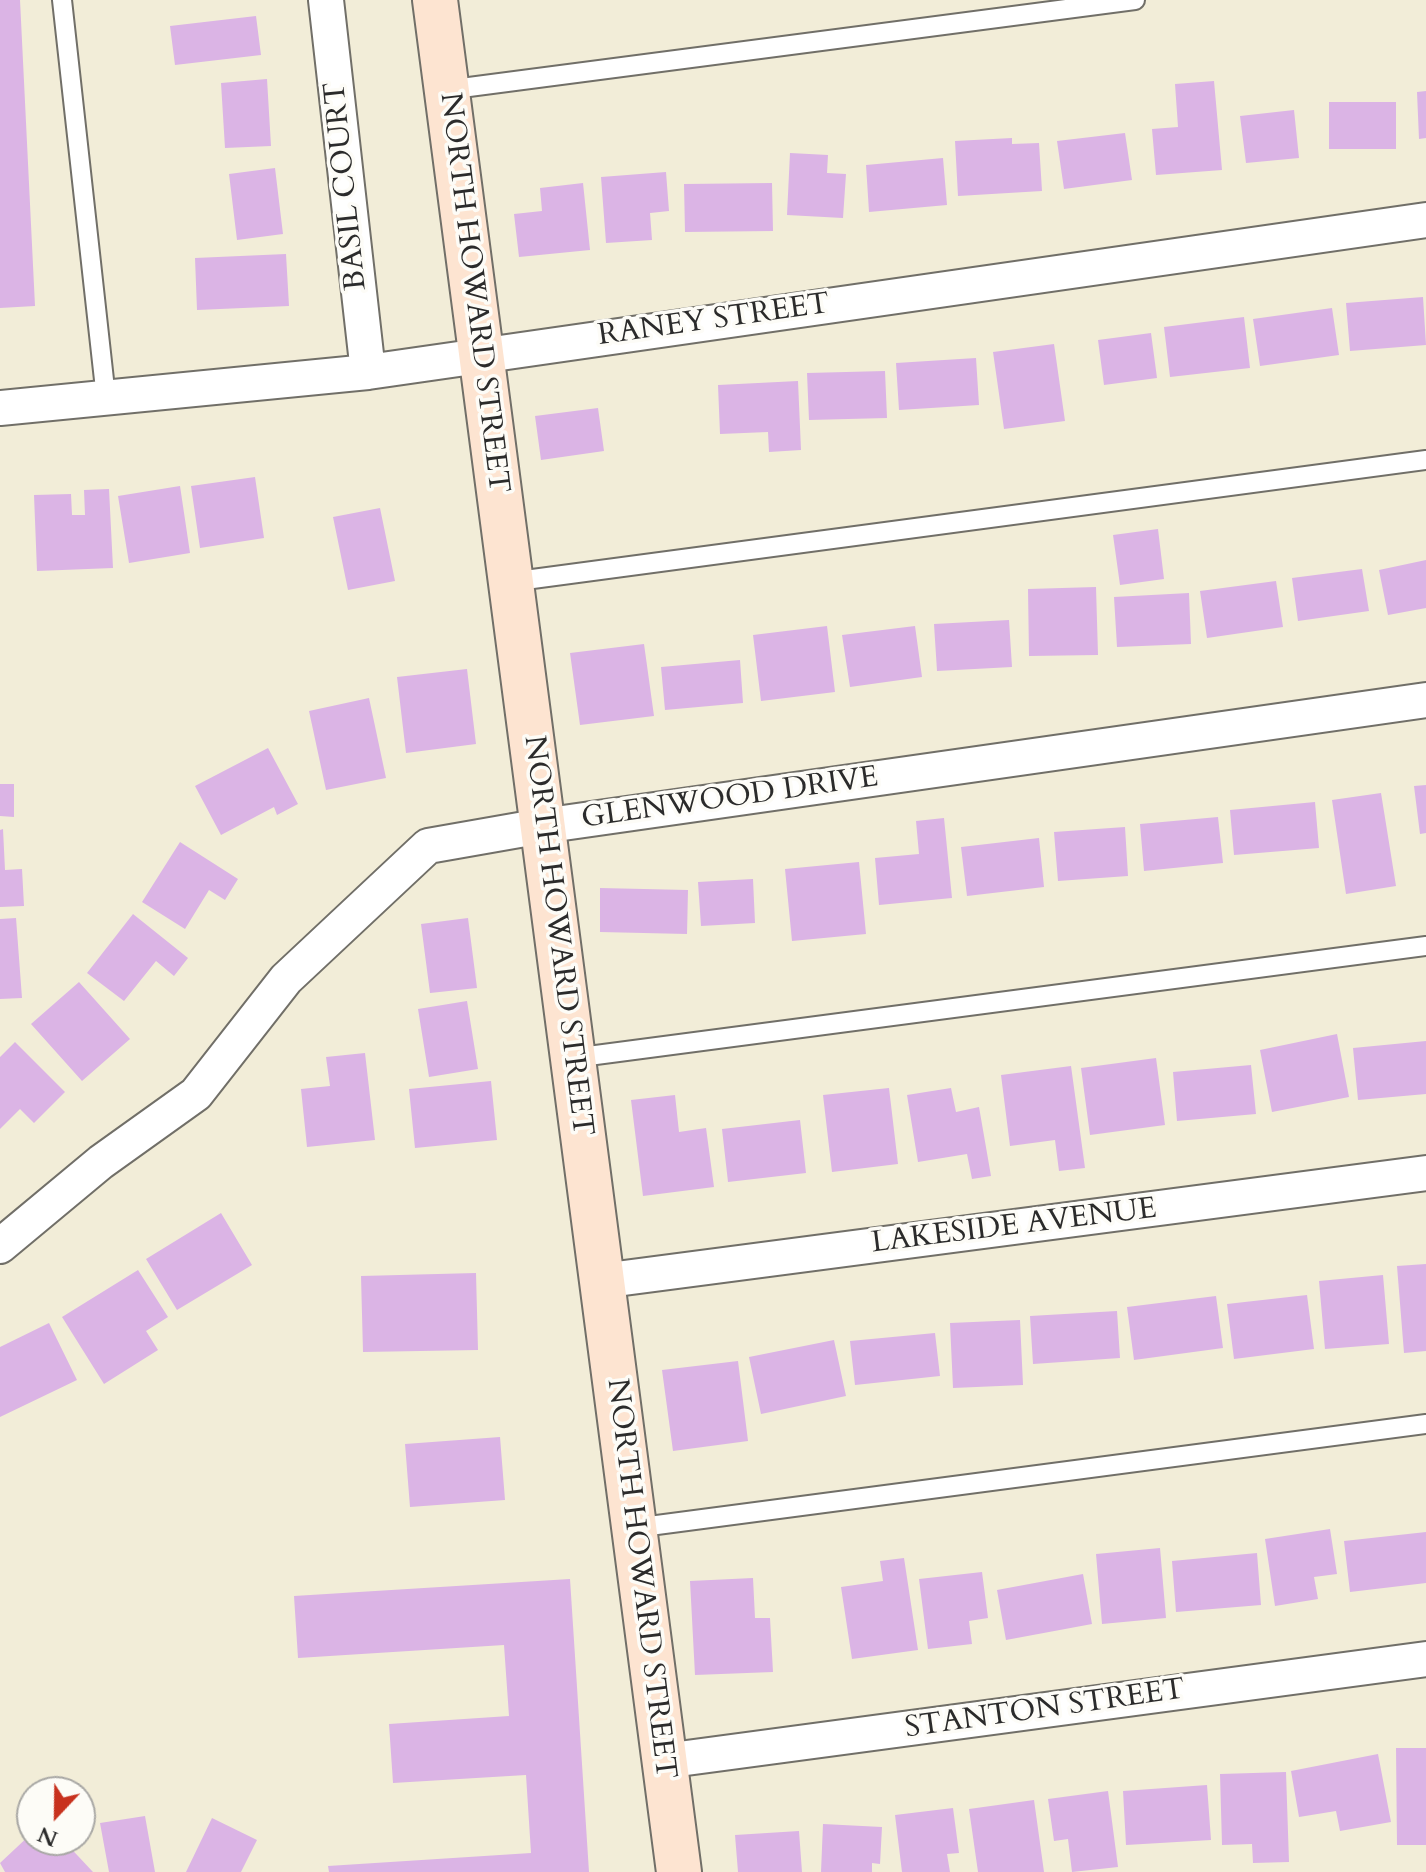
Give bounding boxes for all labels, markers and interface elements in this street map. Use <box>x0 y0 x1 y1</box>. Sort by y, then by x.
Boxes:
street label: BASIL COURT <box>318 80 376 292</box>
street label: NORTH HOWARD STREET <box>431 91 515 495</box>
street label: RANEY STREET <box>596 287 832 355</box>
street label: NORTH HOWARD STREET <box>515 734 599 1138</box>
street label: GLENWOOD DRIVE <box>579 760 881 838</box>
street label: LAKESIDE AVENUE <box>869 1192 1159 1262</box>
street label: NORTH HOWARD STREET <box>598 1377 682 1781</box>
street label: STANTON STREET <box>903 1673 1187 1747</box>
north arrow <box>16 1776 96 1856</box>
text: N <box>33 1819 62 1854</box>

